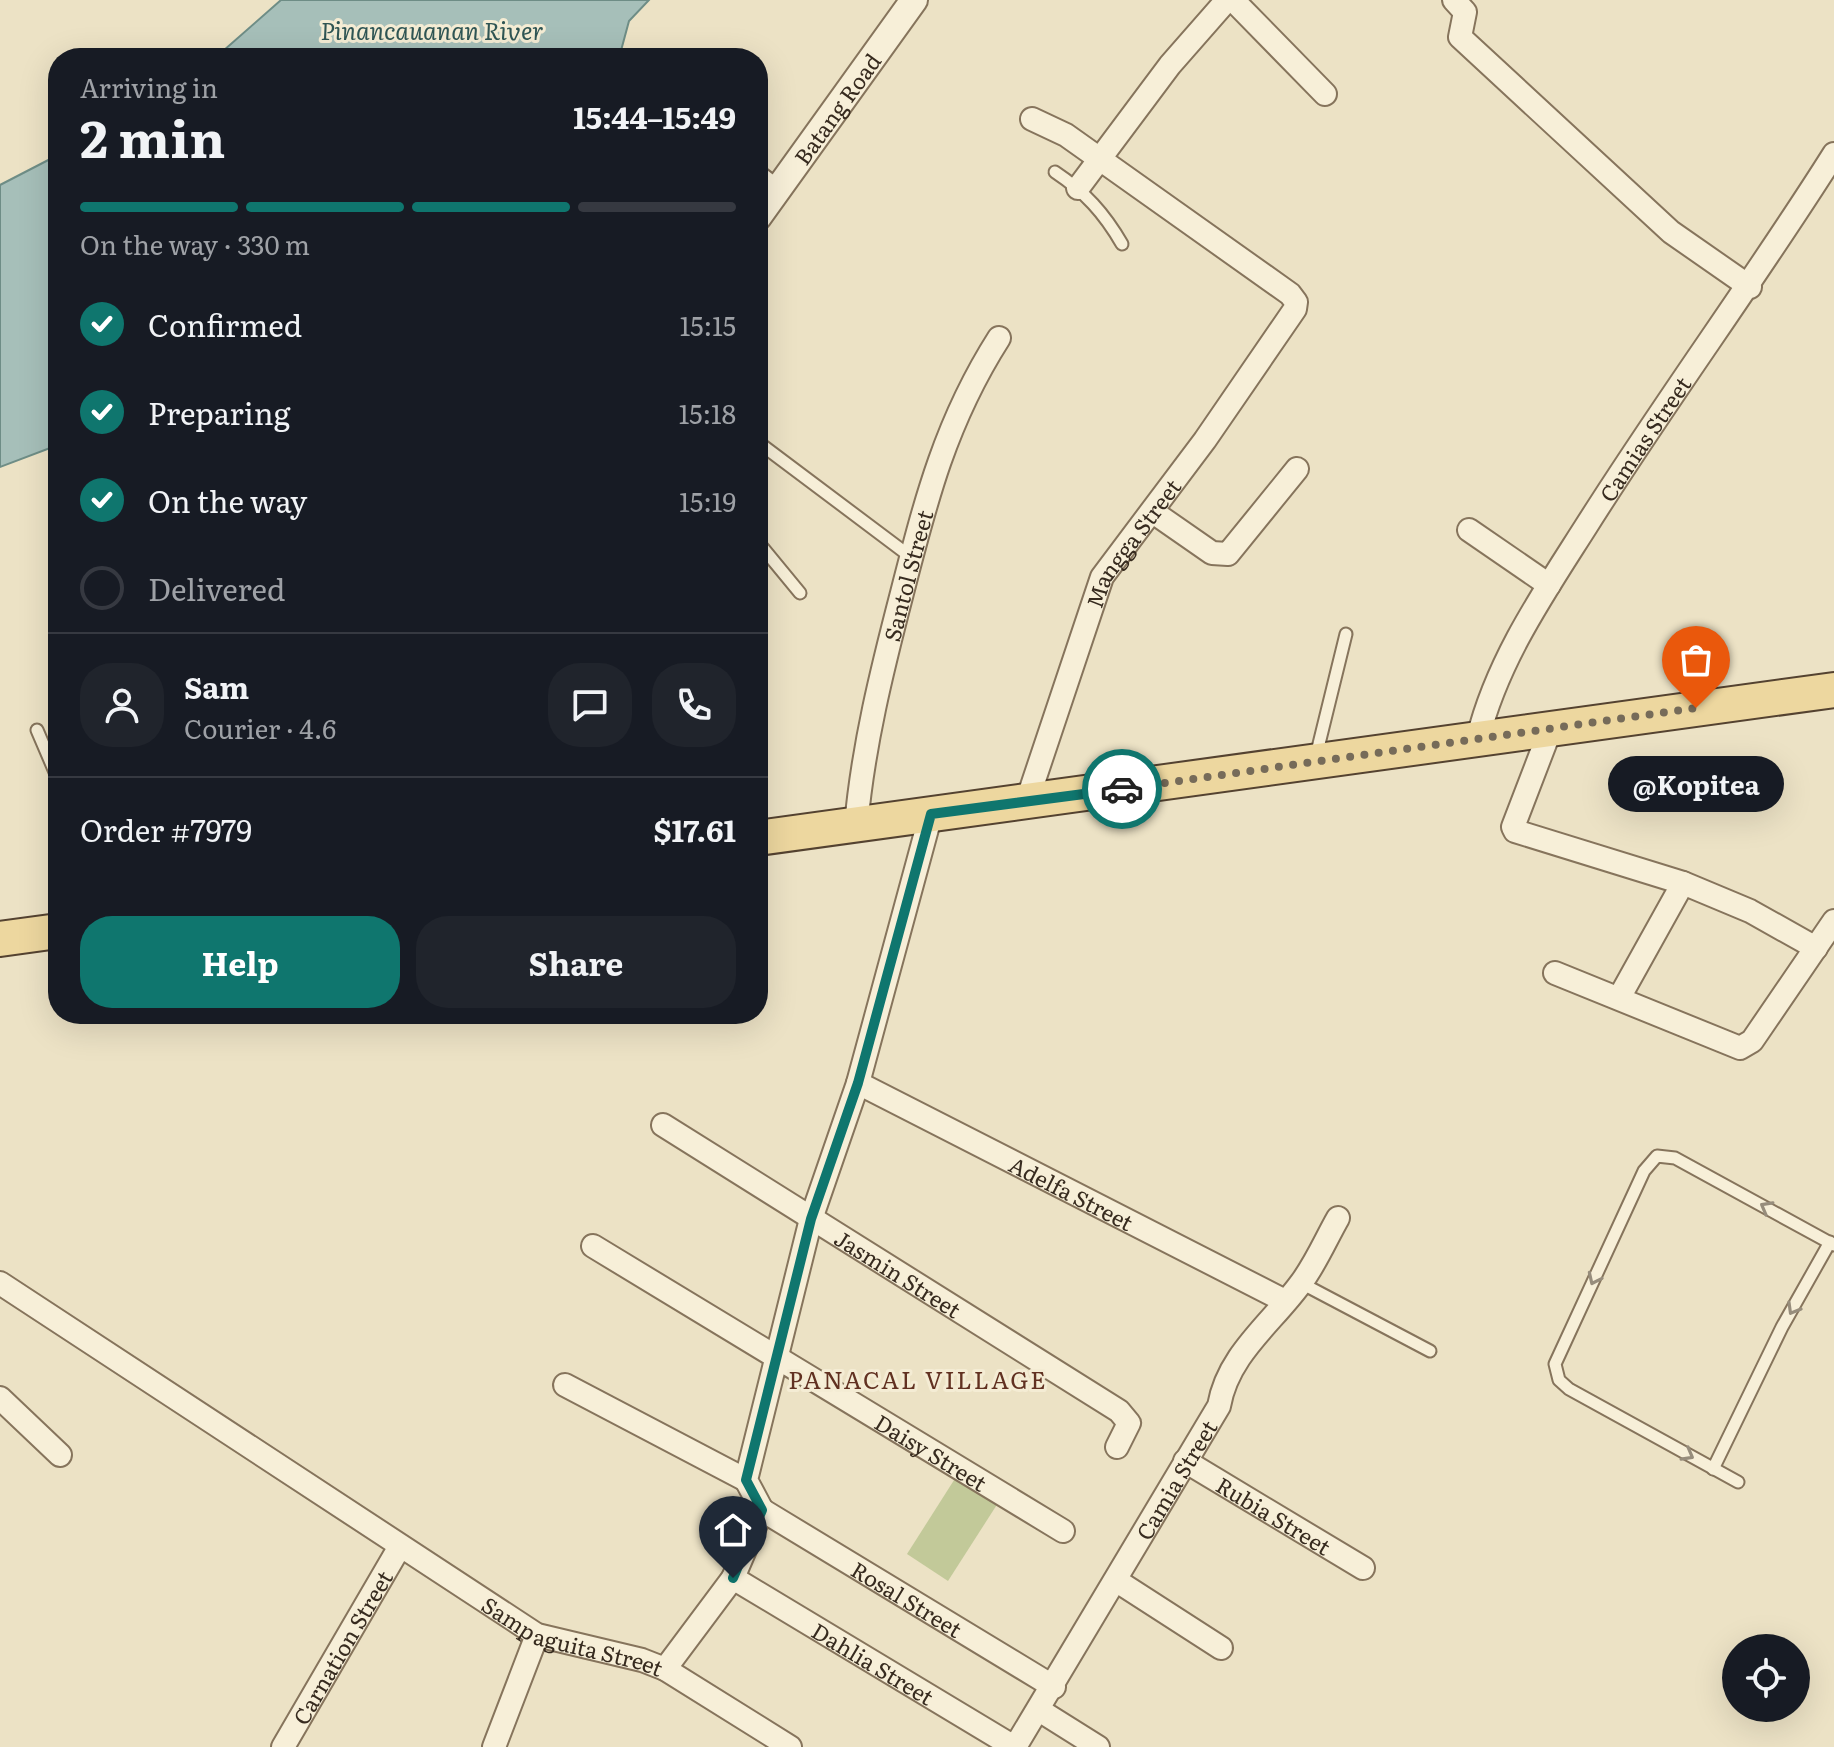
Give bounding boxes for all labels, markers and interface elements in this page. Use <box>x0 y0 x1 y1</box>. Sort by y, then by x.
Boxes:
water label: Pinancauanan River <box>320 12 544 47</box>
street label: Batang Road <box>785 45 888 171</box>
text: Arriving in <box>80 67 218 106</box>
text: 15:44–15:49 <box>573 94 736 138</box>
text: 2 min <box>80 97 225 174</box>
text: On the way · 330 m <box>80 224 310 263</box>
icon: check <box>80 302 124 346</box>
text: Confirmed <box>148 302 302 346</box>
text: 15:15 <box>680 305 736 344</box>
street label: Camias Street <box>1590 369 1698 507</box>
icon: check <box>80 390 124 434</box>
text: Preparing <box>148 390 290 434</box>
text: 15:18 <box>679 393 736 432</box>
street label: Mangga Street <box>1076 471 1188 612</box>
icon: check <box>80 478 124 522</box>
text: On the way <box>148 478 307 522</box>
text: 15:19 <box>679 481 736 520</box>
street label: Santol Street <box>874 506 940 645</box>
text: Delivered <box>148 566 285 610</box>
pin <box>1662 626 1730 708</box>
icon: bag <box>1674 638 1718 682</box>
button: person <box>80 663 164 747</box>
button: chat <box>548 663 632 747</box>
button: phone <box>652 663 736 747</box>
text: Sam <box>184 664 249 708</box>
text: Courier · 4.6 <box>184 708 336 747</box>
courier <box>1082 749 1162 829</box>
callout: @Kopitea <box>1608 756 1784 812</box>
text: @Kopitea <box>1632 764 1760 803</box>
icon: car <box>1100 767 1144 811</box>
text: Order #7979 <box>80 807 252 851</box>
text: $17.61 <box>654 807 736 851</box>
button: Help <box>80 916 400 1008</box>
button: Share <box>416 916 736 1008</box>
street label: Adelfa Street <box>1004 1147 1140 1238</box>
one-way arrow <box>1760 1201 1774 1217</box>
street label: Jasmin Street <box>829 1221 968 1325</box>
one-way arrow <box>1588 1270 1604 1285</box>
one-way arrow <box>1787 1300 1803 1315</box>
district label: PANACAL VILLAGE <box>788 1361 1048 1396</box>
street label: Daisy Street <box>869 1405 994 1498</box>
street label: Camia Street <box>1126 1413 1224 1546</box>
one-way arrow <box>1679 1445 1694 1461</box>
street label: Rubia Street <box>1211 1467 1338 1562</box>
pin <box>699 1496 767 1578</box>
icon: home <box>711 1508 755 1552</box>
street label: Rosal Street <box>846 1552 969 1645</box>
street label: Carnation Street <box>283 1563 400 1730</box>
street label: Sampaguita Street <box>476 1587 669 1683</box>
street label: Dahlia Street <box>806 1613 941 1712</box>
map controls <box>1722 1634 1810 1722</box>
button: locate <box>1722 1634 1810 1722</box>

